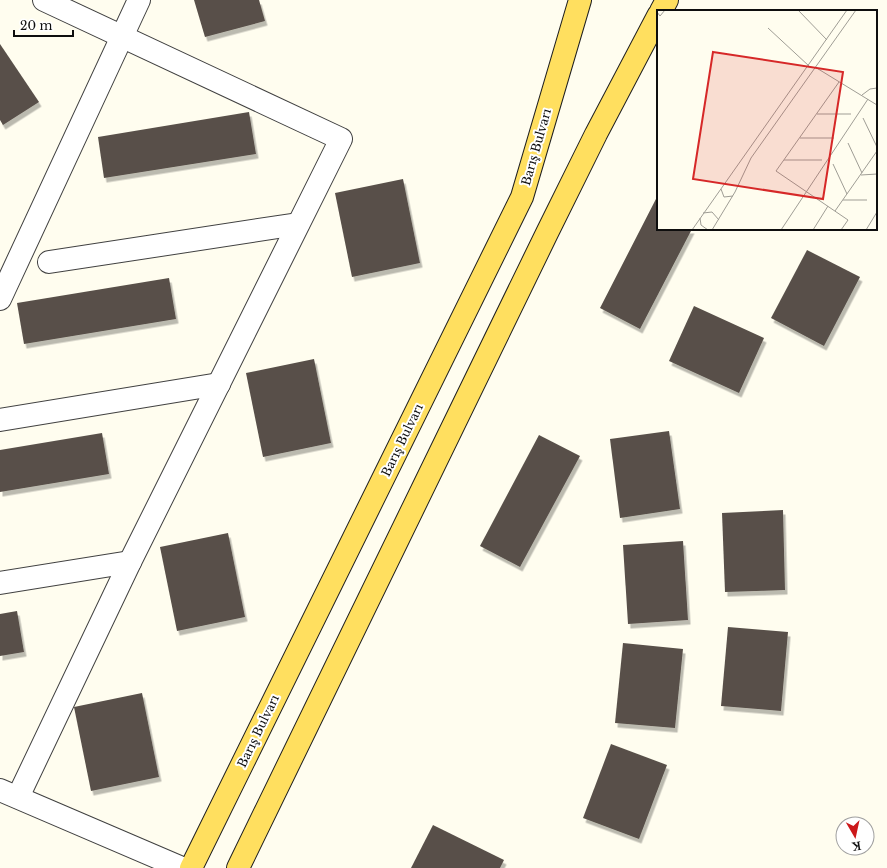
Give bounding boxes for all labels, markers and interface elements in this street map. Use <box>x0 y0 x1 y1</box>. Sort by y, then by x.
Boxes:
inset map <box>657 10 877 230</box>
scale bar <box>14 12 73 38</box>
text: 20 m <box>20 18 52 33</box>
street label: Barış Bulvarı <box>518 107 554 187</box>
street label: Barış Bulvarı <box>378 401 426 479</box>
street label: Barış Bulvarı <box>234 692 282 770</box>
north arrow <box>835 816 875 856</box>
text: K <box>850 838 862 854</box>

